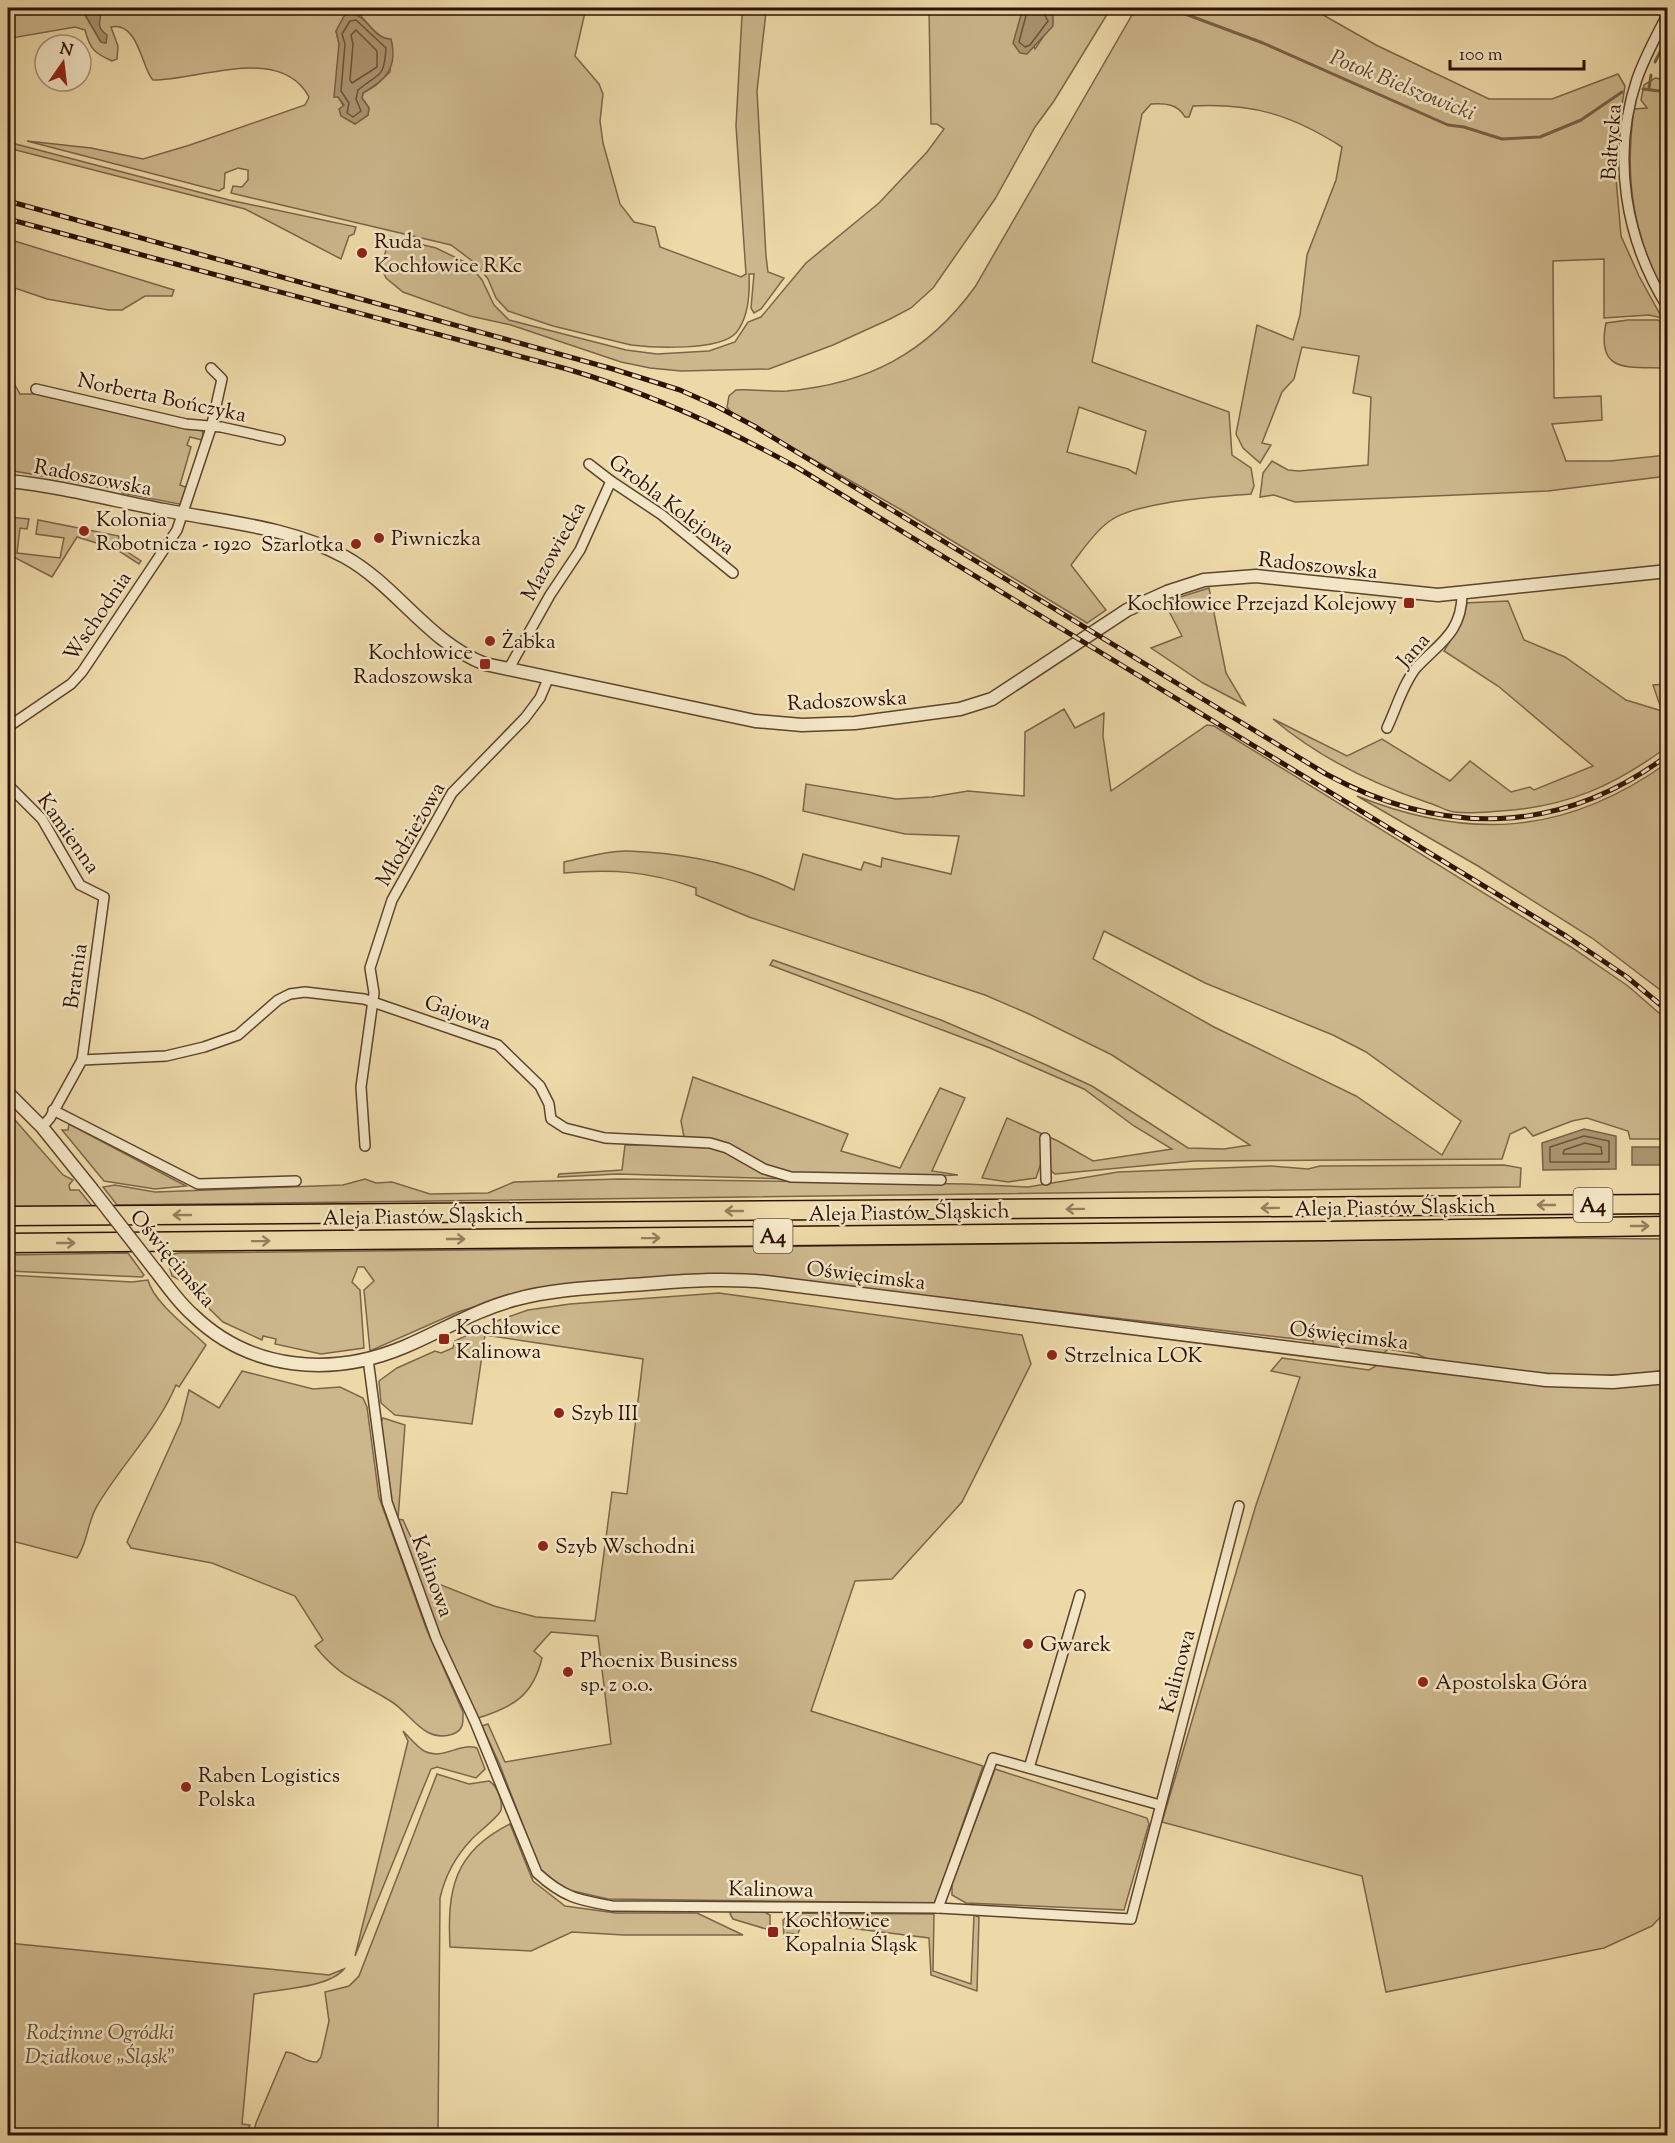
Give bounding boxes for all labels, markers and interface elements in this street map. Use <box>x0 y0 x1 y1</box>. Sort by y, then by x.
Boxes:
north arrow <box>33 33 93 93</box>
scale bar <box>1450 33 1584 71</box>
text: N <box>57 38 75 64</box>
water label: Potok Bielszowicki <box>1324 43 1479 131</box>
text: 100 m <box>1459 43 1503 69</box>
street label: Bałtycka <box>1595 103 1631 181</box>
place label: Ruda Kochłowice RKc <box>374 228 522 282</box>
marker: Ruda Kochłowice RKc <box>355 246 369 260</box>
street label: Norberta Bończyka <box>74 366 249 432</box>
street label: Grobla Kolejowa <box>602 448 740 563</box>
street label: Radoszowska <box>31 453 155 505</box>
street label: Mazowiecka <box>515 496 595 607</box>
place label: Kolonia Robotnicza - 1920 <box>96 506 251 560</box>
marker: Kolonia Robotnicza - 1920 <box>77 524 91 538</box>
place label: Piwniczka <box>391 525 481 555</box>
place label: Szarlotka <box>261 531 344 561</box>
marker: Piwniczka <box>372 531 386 545</box>
marker: Szarlotka <box>349 537 363 551</box>
street label: Radoszowska <box>1257 546 1379 588</box>
street label: Wschodnia <box>57 566 140 668</box>
place label: Kochłowice Przejazd Kolejowy <box>1127 590 1398 620</box>
marker: Kochłowice Przejazd Kolejowy <box>1402 596 1416 610</box>
street label: Jana <box>1390 627 1438 676</box>
place label: Żabka <box>502 628 556 658</box>
marker: Żabka <box>483 634 497 648</box>
place label: Kochłowice Radoszowska <box>353 639 473 693</box>
marker: Kochłowice Radoszowska <box>478 657 492 671</box>
street label: Radoszowska <box>787 684 908 720</box>
street label: Młodzieżowa <box>370 777 454 893</box>
street label: Kamienna <box>29 788 106 881</box>
street label: Bratnia <box>58 941 96 1011</box>
street label: Gajowa <box>420 989 495 1039</box>
road number: A4 <box>1574 1188 1612 1222</box>
street label: Aleja Piastów Śląskich <box>1294 1192 1496 1226</box>
street label: Aleja Piastów Śląskich <box>808 1197 1010 1231</box>
one-way arrow <box>1537 1199 1557 1211</box>
street label: Aleja Piastów Śląskich <box>322 1201 524 1235</box>
one-way arrow <box>1261 1202 1281 1213</box>
one-way arrow <box>1066 1203 1086 1215</box>
street label: Oświęcimska <box>121 1204 222 1315</box>
one-way arrow <box>725 1206 745 1217</box>
one-way arrow <box>173 1209 193 1221</box>
road number: A4 <box>754 1219 792 1253</box>
one-way arrow <box>1629 1220 1649 1232</box>
one-way arrow <box>640 1232 660 1243</box>
one-way arrow <box>445 1233 465 1245</box>
one-way arrow <box>250 1235 270 1247</box>
one-way arrow <box>55 1237 75 1248</box>
street label: Oświęcimska <box>805 1255 927 1299</box>
place label: Kochłowice Kalinowa <box>456 1314 561 1368</box>
street label: Oświęcimska <box>1288 1315 1410 1359</box>
marker: Kochłowice Kalinowa <box>437 1332 451 1346</box>
place label: Strzelnica LOK <box>1064 1342 1203 1372</box>
marker: Strzelnica LOK <box>1045 1348 1059 1362</box>
place label: Szyb III <box>571 1400 638 1430</box>
marker: Szyb III <box>552 1406 566 1420</box>
street label: Kalinowa <box>402 1532 460 1622</box>
place label: Szyb Wschodni <box>555 1533 695 1563</box>
marker: Szyb Wschodni <box>536 1539 550 1553</box>
street label: Kalinowa <box>1153 1626 1205 1717</box>
place label: Gwarek <box>1040 1631 1112 1661</box>
marker: Gwarek <box>1021 1637 1035 1651</box>
place label: Phoenix Business sp. z o.o. <box>580 1647 738 1701</box>
marker: Phoenix Business sp. z o.o. <box>561 1665 575 1679</box>
place label: Apostolska Góra <box>1435 1669 1588 1699</box>
marker: Apostolska Góra <box>1416 1675 1430 1689</box>
place label: Raben Logistics Polska <box>198 1762 340 1816</box>
marker: Raben Logistics Polska <box>179 1780 193 1794</box>
street label: Kalinowa <box>728 1875 814 1907</box>
place label: Kochłowice Kopalnia Śląsk <box>785 1907 919 1961</box>
marker: Kochłowice Kopalnia Śląsk <box>766 1925 780 1939</box>
park label: Rodzinne Ogródki Działkowe „Śląsk” <box>25 2019 175 2073</box>

